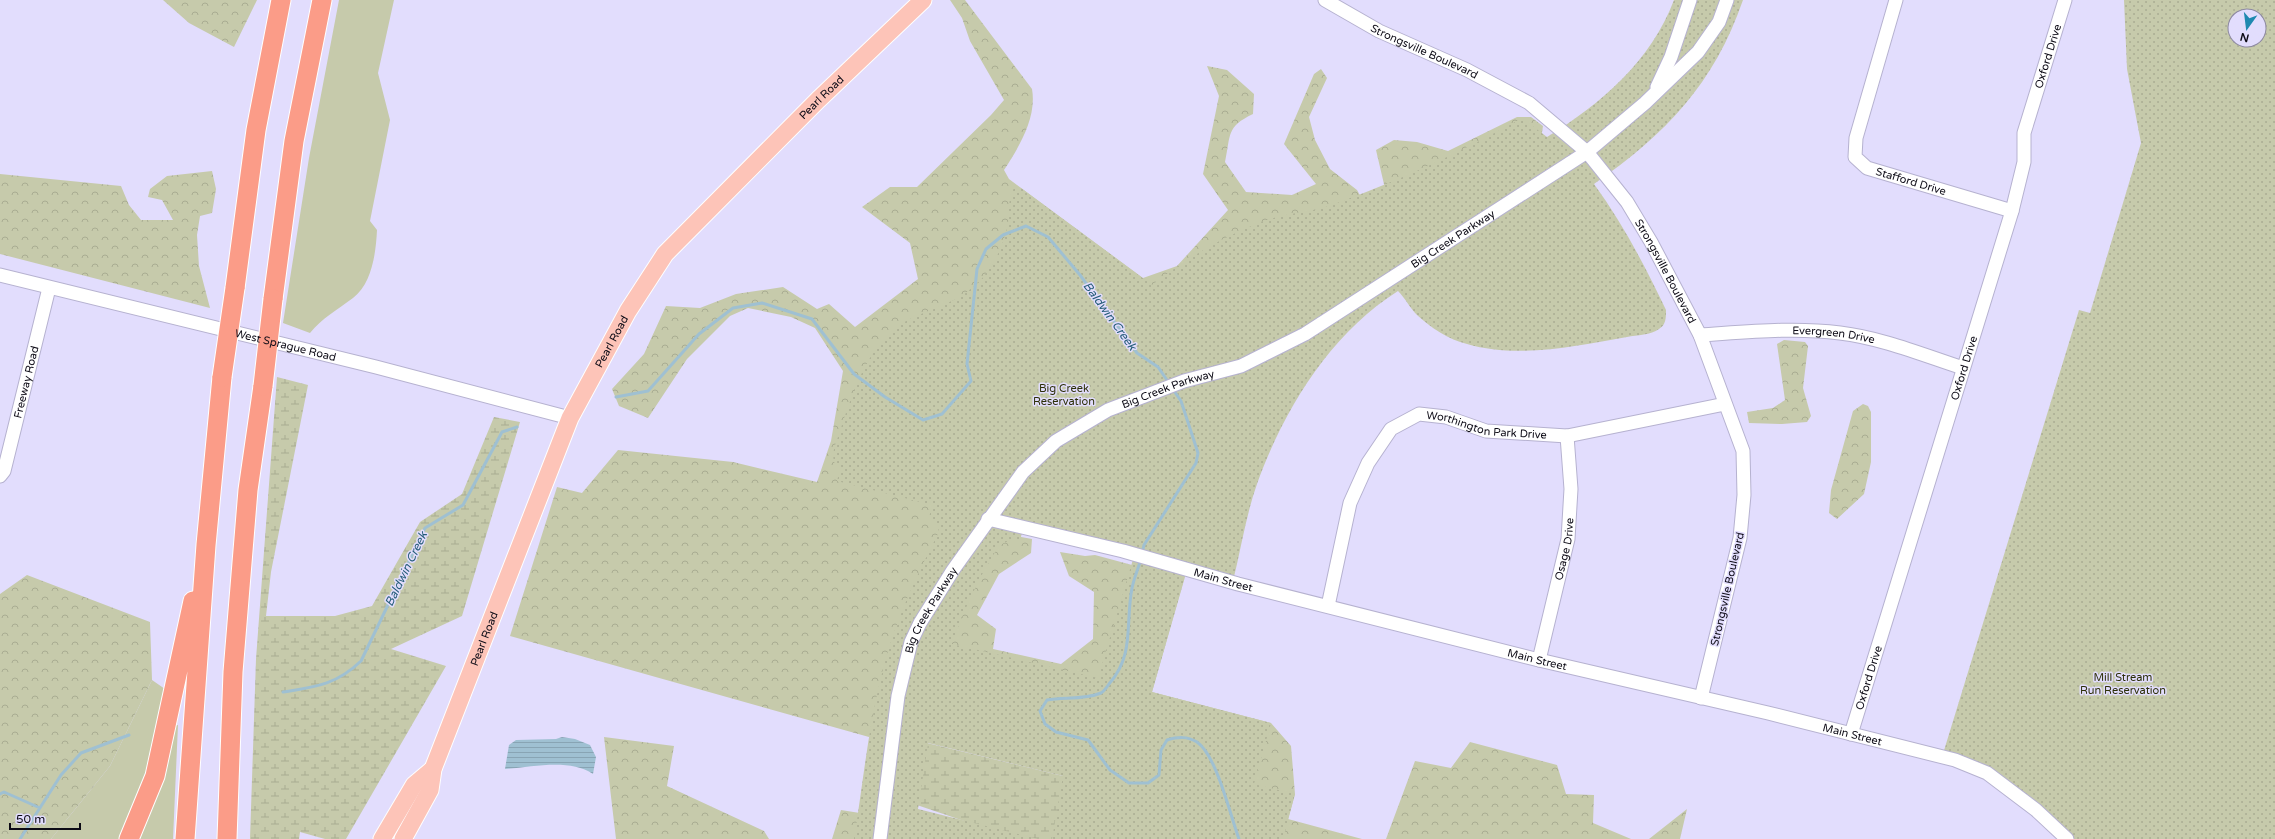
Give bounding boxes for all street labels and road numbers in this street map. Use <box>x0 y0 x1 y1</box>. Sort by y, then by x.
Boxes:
street label: Strongsville Boulevard <box>1368 22 1480 82</box>
street label: Oxford Drive <box>2032 23 2064 90</box>
street label: Pearl Road <box>797 73 847 122</box>
street label: Stafford Drive <box>1874 165 1948 198</box>
street label: Big Creek Parkway <box>1409 207 1497 271</box>
street label: Strongsville Boulevard <box>1632 217 1699 326</box>
street label: Pearl Road <box>593 313 631 370</box>
street label: Evergreen Drive <box>1792 324 1876 346</box>
street label: West Sprague Road <box>234 327 337 364</box>
street label: Oxford Drive <box>1948 334 1980 402</box>
street label: Freeway Road <box>11 345 42 420</box>
street label: Big Creek Parkway <box>1120 367 1216 411</box>
street label: Worthington Park Drive <box>1426 409 1547 442</box>
street label: Osage Drive <box>1552 517 1576 582</box>
street label: Strongsville Boulevard <box>1708 531 1747 647</box>
street label: Big Creek Parkway <box>903 565 960 655</box>
street label: Main Street <box>1192 566 1254 594</box>
street label: Pearl Road <box>468 610 501 668</box>
street label: Oxford Drive <box>1853 644 1885 712</box>
street label: Main Street <box>1506 646 1568 673</box>
street label: Main Street <box>1821 721 1883 748</box>

